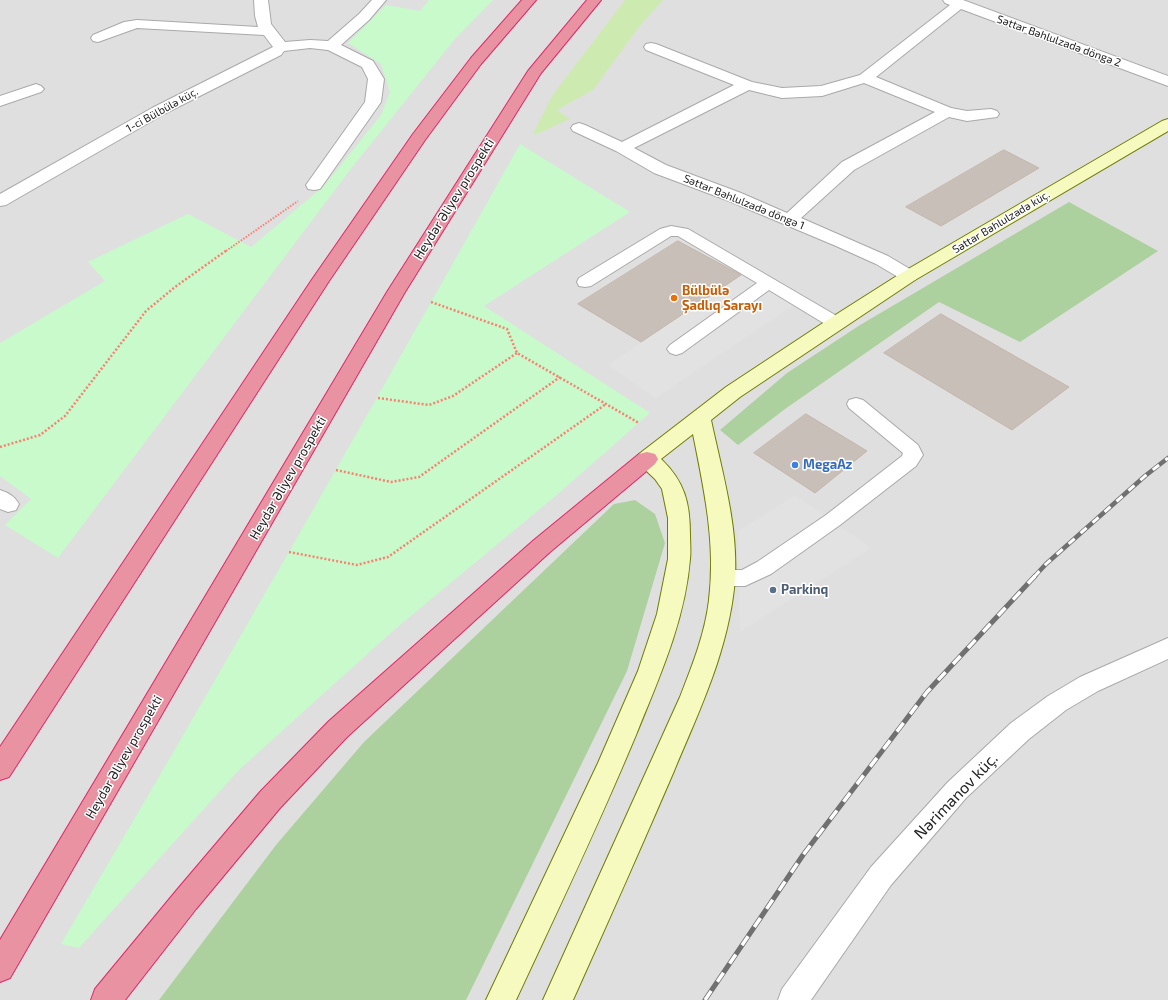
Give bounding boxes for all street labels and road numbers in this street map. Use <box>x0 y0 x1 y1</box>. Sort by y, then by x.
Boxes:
street label: Səttar Bəhlulzadə döngə 2 <box>995 12 1123 70</box>
street label: 1-ci Bülbülə küç. <box>124 85 200 135</box>
street label: Heydər Əliyev prospekti <box>410 136 498 262</box>
street label: Səttar Bəhlulzadə döngə 1 <box>682 172 806 232</box>
street label: Səttar Bəhlulzadə küç. <box>950 188 1052 256</box>
street label: Heydər Əliyev prospekti <box>246 414 330 542</box>
street label: Heydər Əliyev prospekti <box>82 693 166 821</box>
street label: Nərimanov küç. <box>910 749 1002 843</box>

